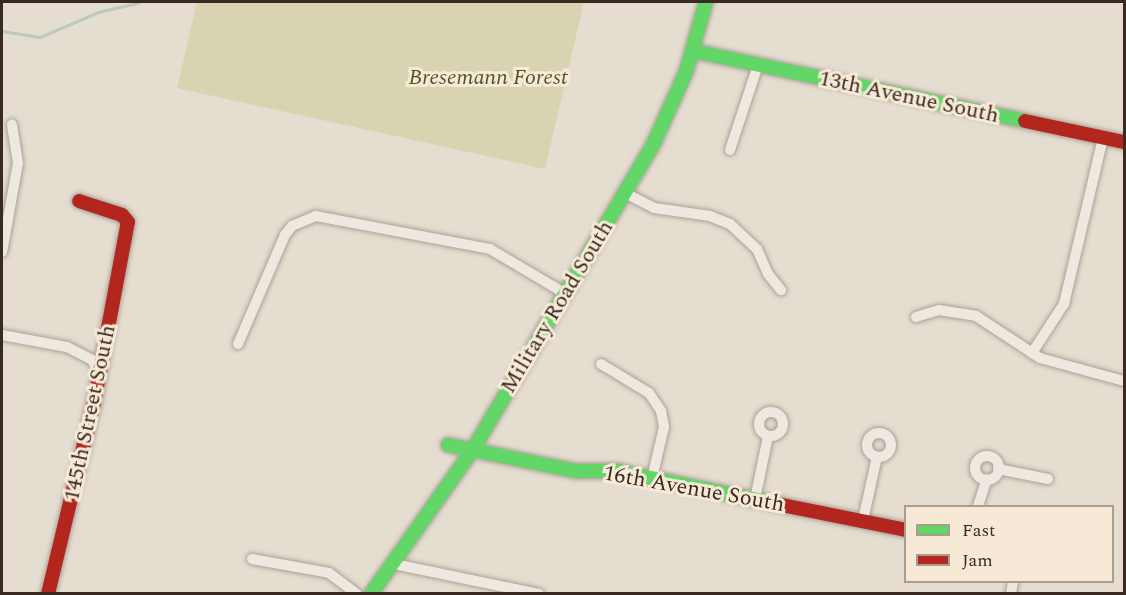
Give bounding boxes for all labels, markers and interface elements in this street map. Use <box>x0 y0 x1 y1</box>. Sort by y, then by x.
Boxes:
park label: Bresemann Forest <box>408 65 568 91</box>
street label: 13th Avenue South <box>817 65 1001 129</box>
street label: Military Road South <box>495 216 619 398</box>
street label: 145th Street South <box>58 323 122 503</box>
street label: 16th Avenue South <box>602 460 786 518</box>
legend <box>904 505 1114 583</box>
text: Fast <box>962 517 995 544</box>
text: Jam <box>962 547 993 574</box>

